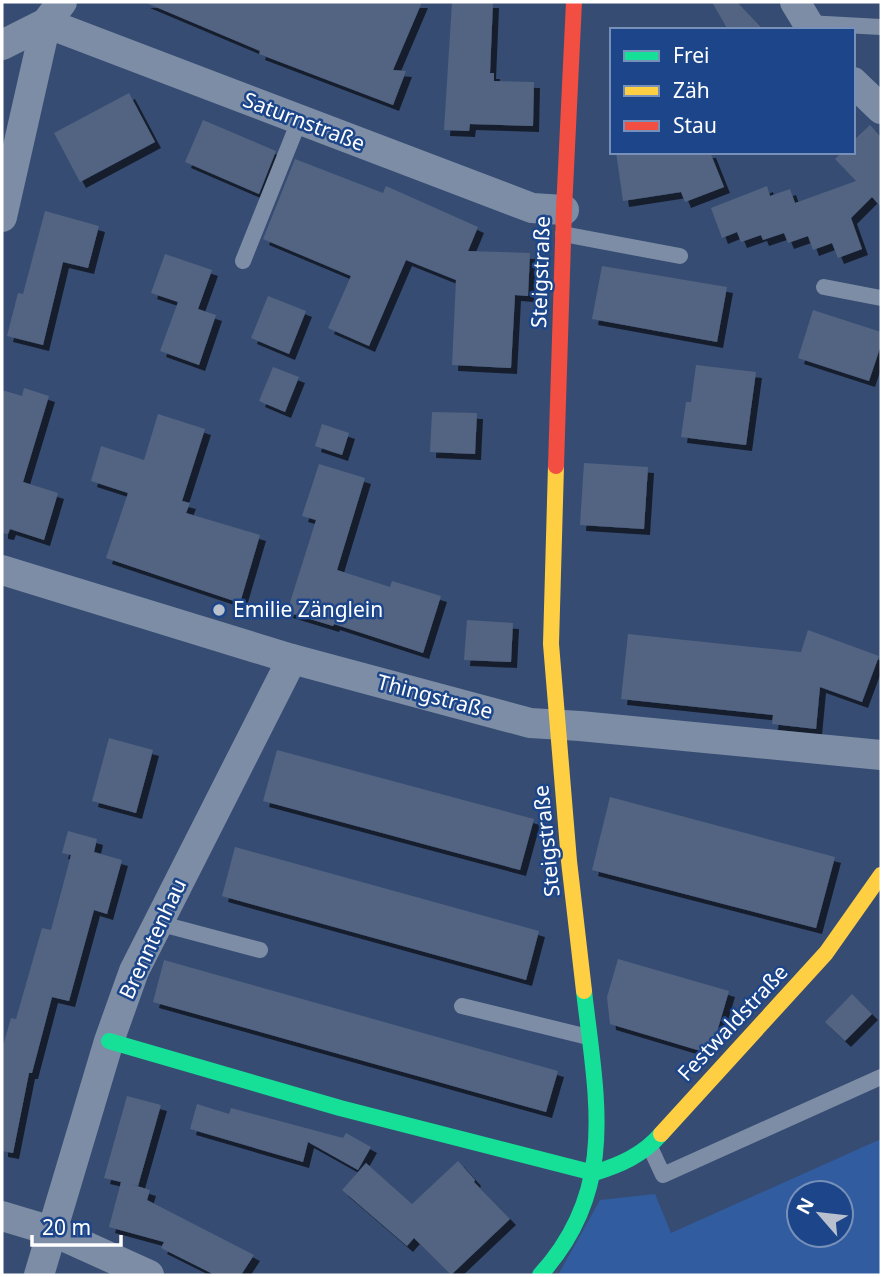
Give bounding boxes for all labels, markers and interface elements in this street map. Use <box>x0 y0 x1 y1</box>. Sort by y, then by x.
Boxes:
legend <box>610 28 855 154</box>
text: Frei <box>673 41 709 69</box>
text: Zäh <box>673 76 710 104</box>
street label: Saturnstraße <box>239 85 369 157</box>
text: Stau <box>673 111 717 139</box>
street label: Steigstraße <box>524 215 556 328</box>
place label: Emilie Zänglein <box>233 595 383 623</box>
marker: Emilie Zänglein <box>211 602 227 618</box>
street label: Thingstraße <box>374 667 496 725</box>
street label: Steigstraße <box>526 784 566 898</box>
street label: Brenntenhau <box>112 874 192 1003</box>
street label: Festwaldstraße <box>671 958 794 1087</box>
north arrow <box>785 1179 855 1249</box>
text: N <box>790 1193 820 1219</box>
scale bar <box>32 1204 121 1248</box>
text: 20 m <box>42 1213 91 1241</box>

